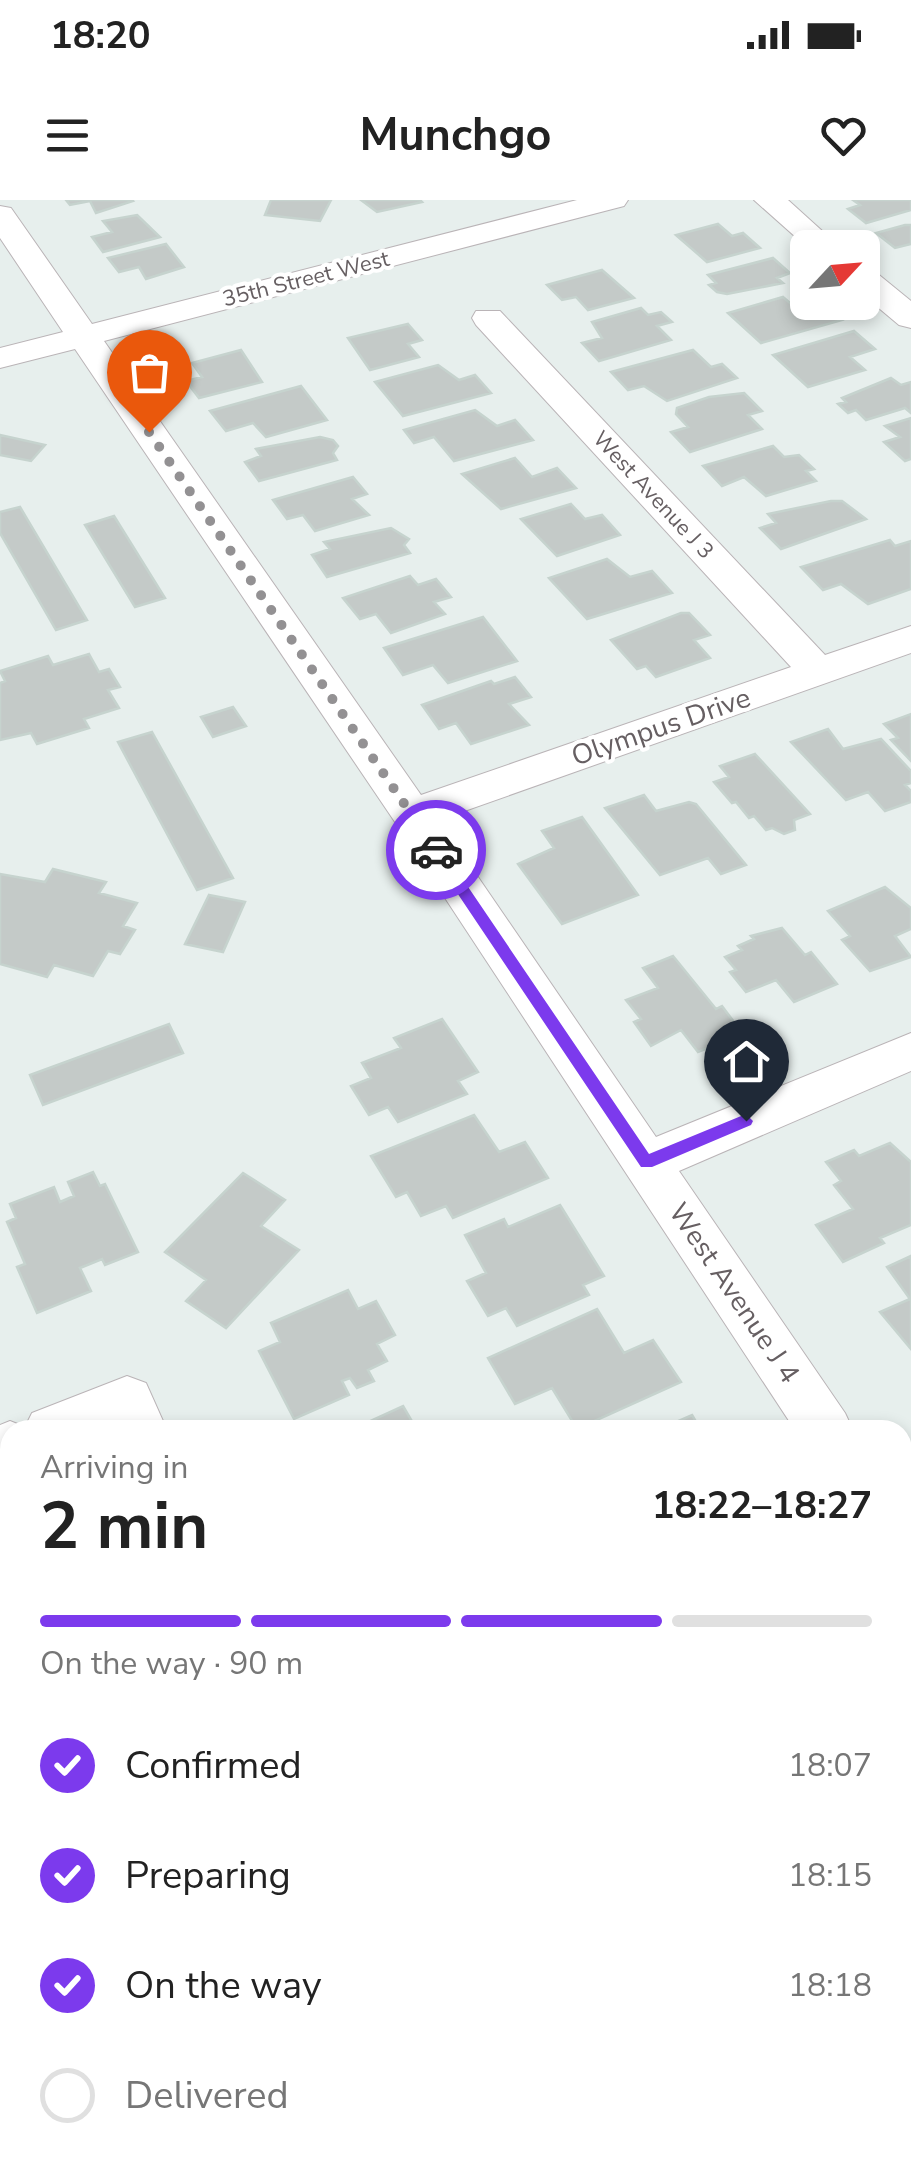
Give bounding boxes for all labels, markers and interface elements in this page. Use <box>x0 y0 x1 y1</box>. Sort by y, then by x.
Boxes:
text: 18:20 <box>50 10 151 61</box>
text: Munchgo <box>359 105 552 166</box>
icon: menu <box>40 108 95 163</box>
icon: heart <box>816 108 871 163</box>
north arrow <box>790 230 880 320</box>
map controls <box>790 230 880 320</box>
street label: 35th Street West <box>220 244 393 314</box>
pin <box>107 330 192 433</box>
icon: bag <box>122 345 177 400</box>
street label: West Avenue J 3 <box>586 424 720 566</box>
street label: Olympus Drive <box>566 679 756 775</box>
courier <box>386 800 486 900</box>
icon: car <box>409 823 464 878</box>
pin <box>704 1019 789 1122</box>
icon: home <box>719 1034 774 1089</box>
street label: West Avenue J 4 <box>660 1195 808 1391</box>
text: Arriving in <box>40 1446 188 1489</box>
text: 18:22–18:27 <box>652 1480 872 1531</box>
text: 2 min <box>40 1482 208 1571</box>
text: On the way · 90 m <box>40 1642 303 1685</box>
icon: check <box>40 1738 95 1793</box>
text: Confirmed <box>125 1740 302 1791</box>
text: 18:07 <box>788 1744 872 1787</box>
icon: check <box>40 1848 95 1903</box>
text: Preparing <box>125 1850 291 1901</box>
text: 18:15 <box>788 1854 872 1897</box>
icon: check <box>40 1958 95 2013</box>
text: On the way <box>125 1960 321 2011</box>
text: 18:18 <box>788 1964 872 2007</box>
text: Delivered <box>125 2070 289 2121</box>

